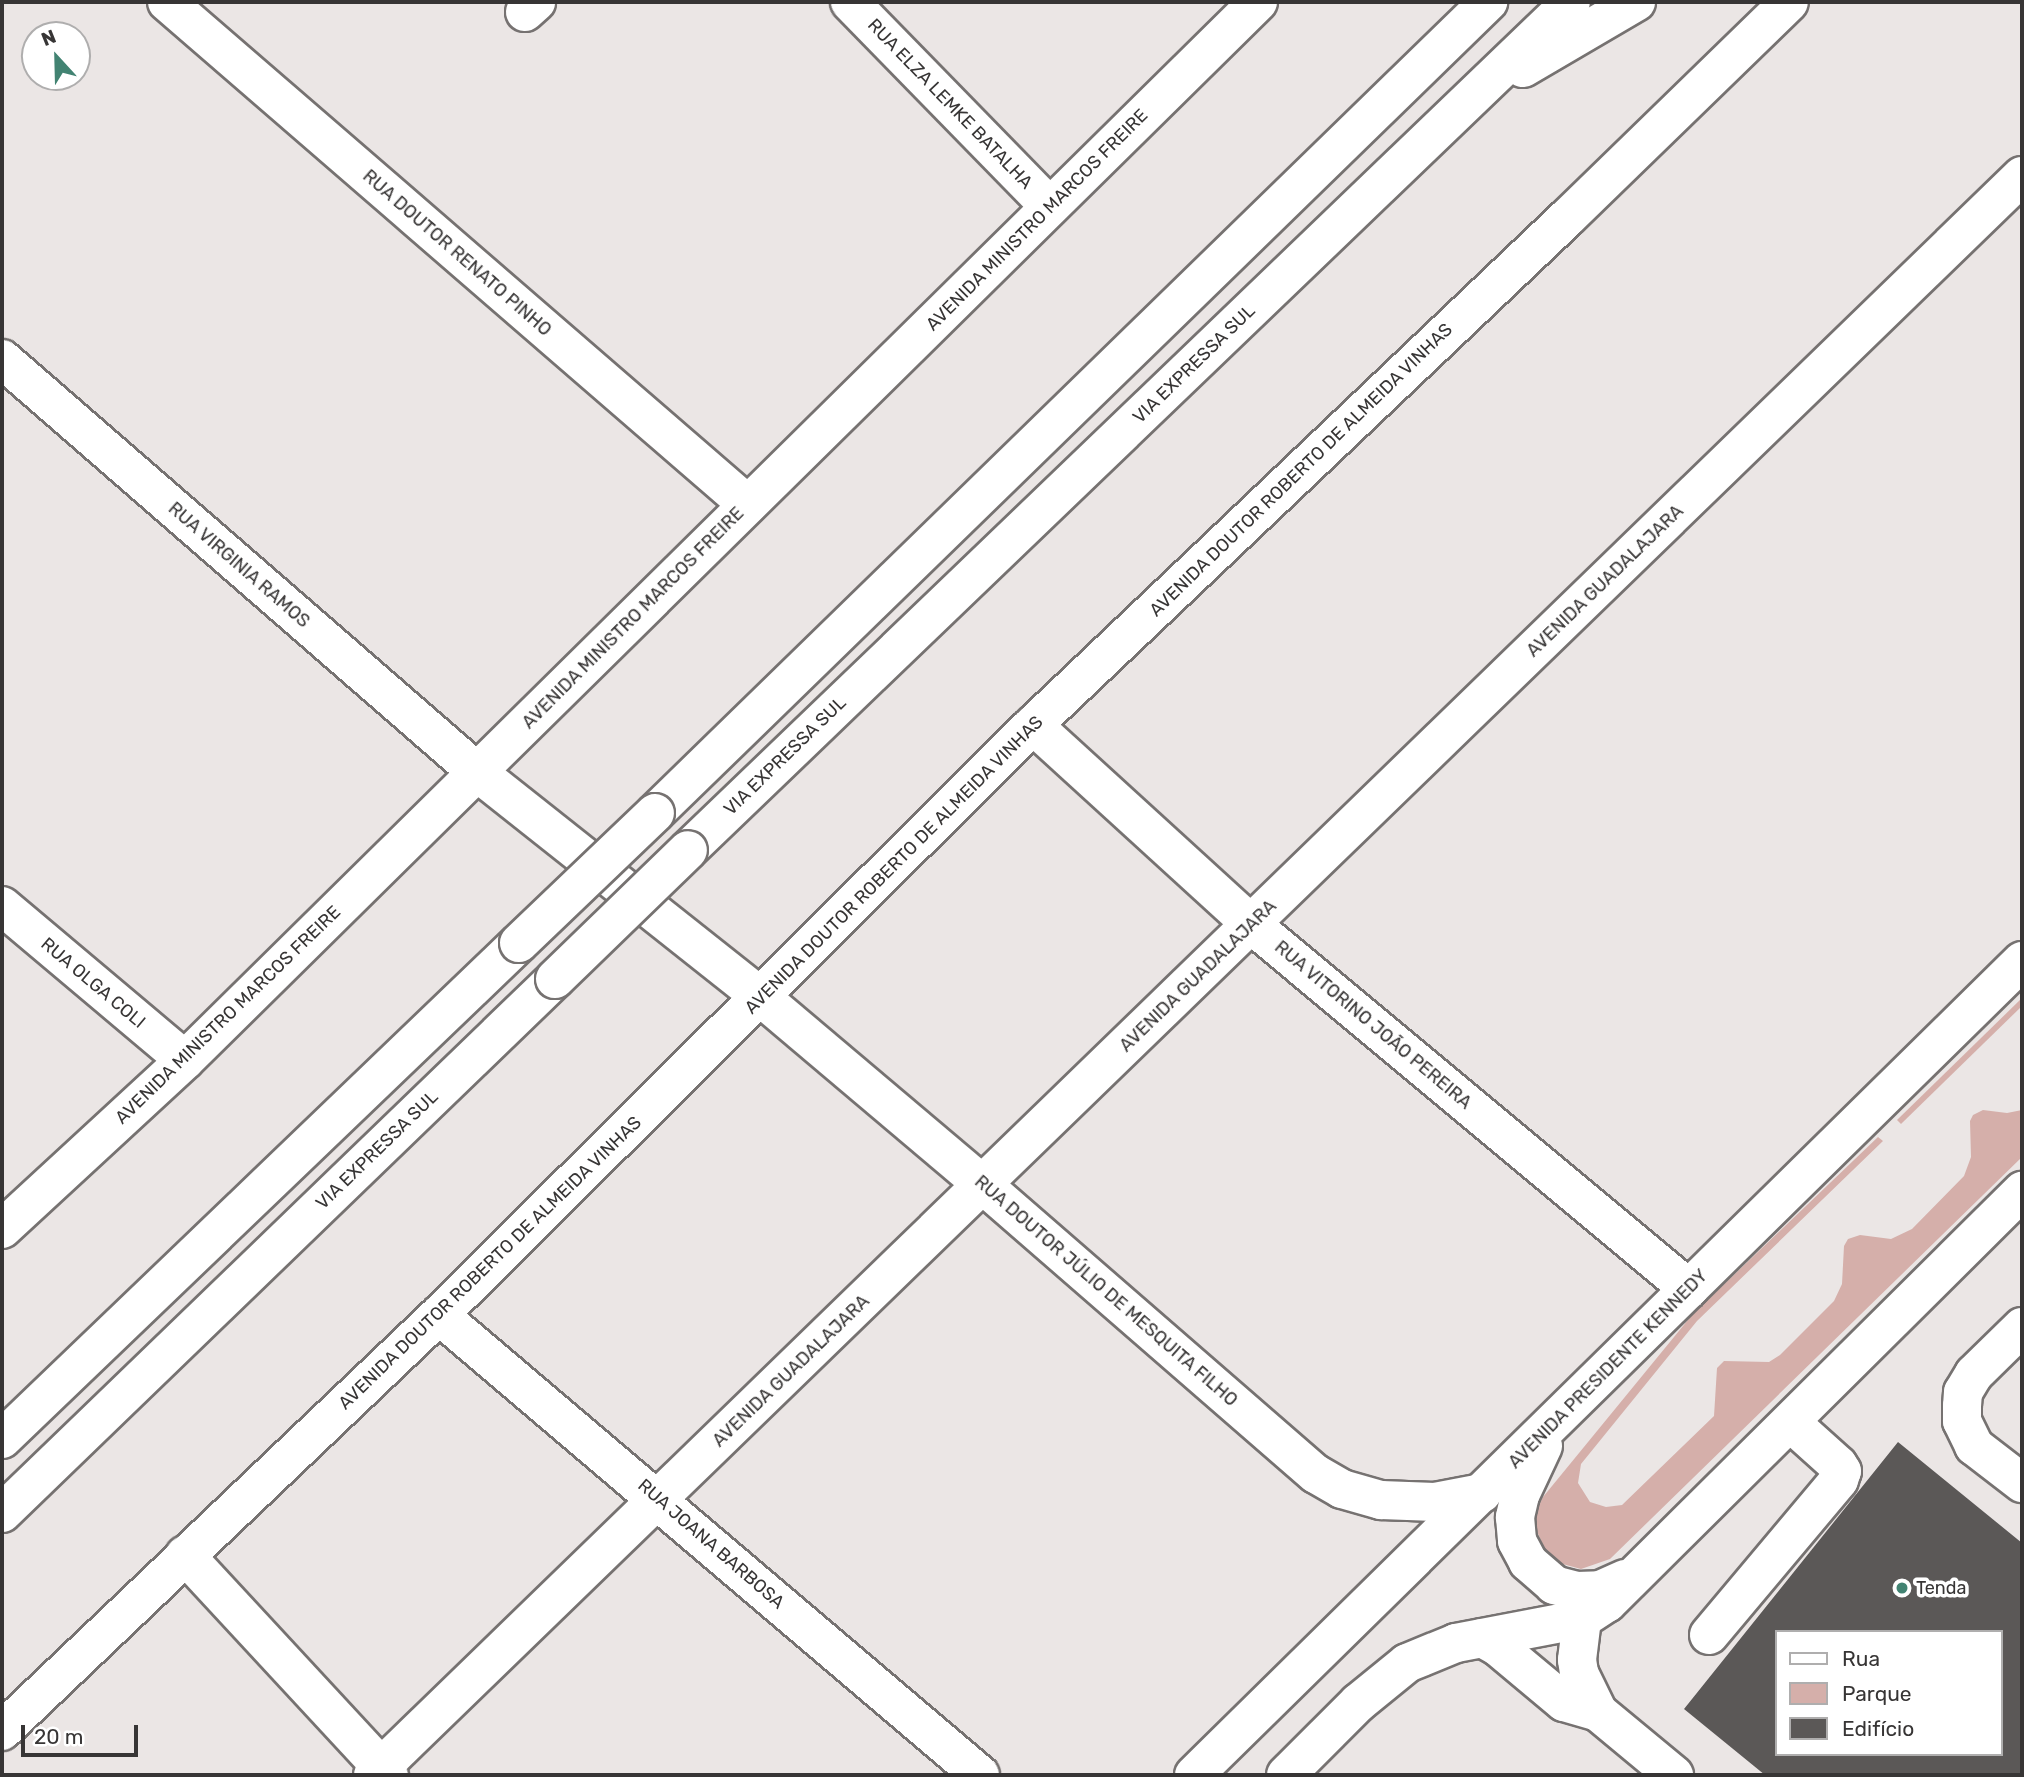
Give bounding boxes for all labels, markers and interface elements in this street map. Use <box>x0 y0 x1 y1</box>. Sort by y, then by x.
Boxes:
street label: RUA ELZA LEMKE BATALHA <box>863 14 1037 194</box>
north arrow <box>21 21 91 91</box>
text: N <box>38 25 59 51</box>
street label: AVENIDA MINISTRO MARCOS FREIRE <box>921 104 1153 336</box>
street label: RUA DOUTOR RENATO PINHO <box>358 165 556 341</box>
street label: VIA EXPRESSA SUL <box>1128 300 1260 428</box>
street label: AVENIDA DOUTOR ROBERTO DE ALMEIDA VINHAS <box>1144 318 1458 622</box>
street label: RUA VIRGINIA RAMOS <box>163 497 315 633</box>
street label: AVENIDA GUADALAJARA <box>1522 500 1688 662</box>
street label: AVENIDA MINISTRO MARCOS FREIRE <box>517 502 749 734</box>
street label: VIA EXPRESSA SUL <box>719 692 851 820</box>
street label: AVENIDA DOUTOR ROBERTO DE ALMEIDA VINHAS <box>740 711 1048 1019</box>
street label: AVENIDA GUADALAJARA <box>1115 895 1281 1057</box>
street label: AVENIDA MINISTRO MARCOS FREIRE <box>111 901 345 1129</box>
street label: RUA OLGA COLI <box>36 933 150 1033</box>
street label: RUA VITORINO JOÃO PEREIRA <box>1270 936 1476 1114</box>
street label: VIA EXPRESSA SUL <box>311 1086 443 1214</box>
street label: AVENIDA DOUTOR ROBERTO DE ALMEIDA VINHAS <box>333 1111 647 1415</box>
street label: RUA DOUTOR JÚLIO DE MESQUITA FILHO <box>970 1171 1242 1411</box>
street label: AVENIDA PRESIDENTE KENNEDY <box>1504 1265 1712 1473</box>
street label: AVENIDA GUADALAJARA <box>708 1290 874 1452</box>
street label: RUA JOANA BARBOSA <box>633 1474 789 1614</box>
place label: Tenda <box>1916 1577 1966 1599</box>
marker: Tenda <box>1894 1580 1910 1596</box>
legend <box>1776 1630 2003 1756</box>
text: Rua <box>1842 1646 1880 1671</box>
text: Parque <box>1842 1681 1912 1706</box>
scale bar <box>24 1710 142 1754</box>
text: Edifício <box>1842 1716 1914 1741</box>
text: 20 m <box>34 1724 83 1749</box>

